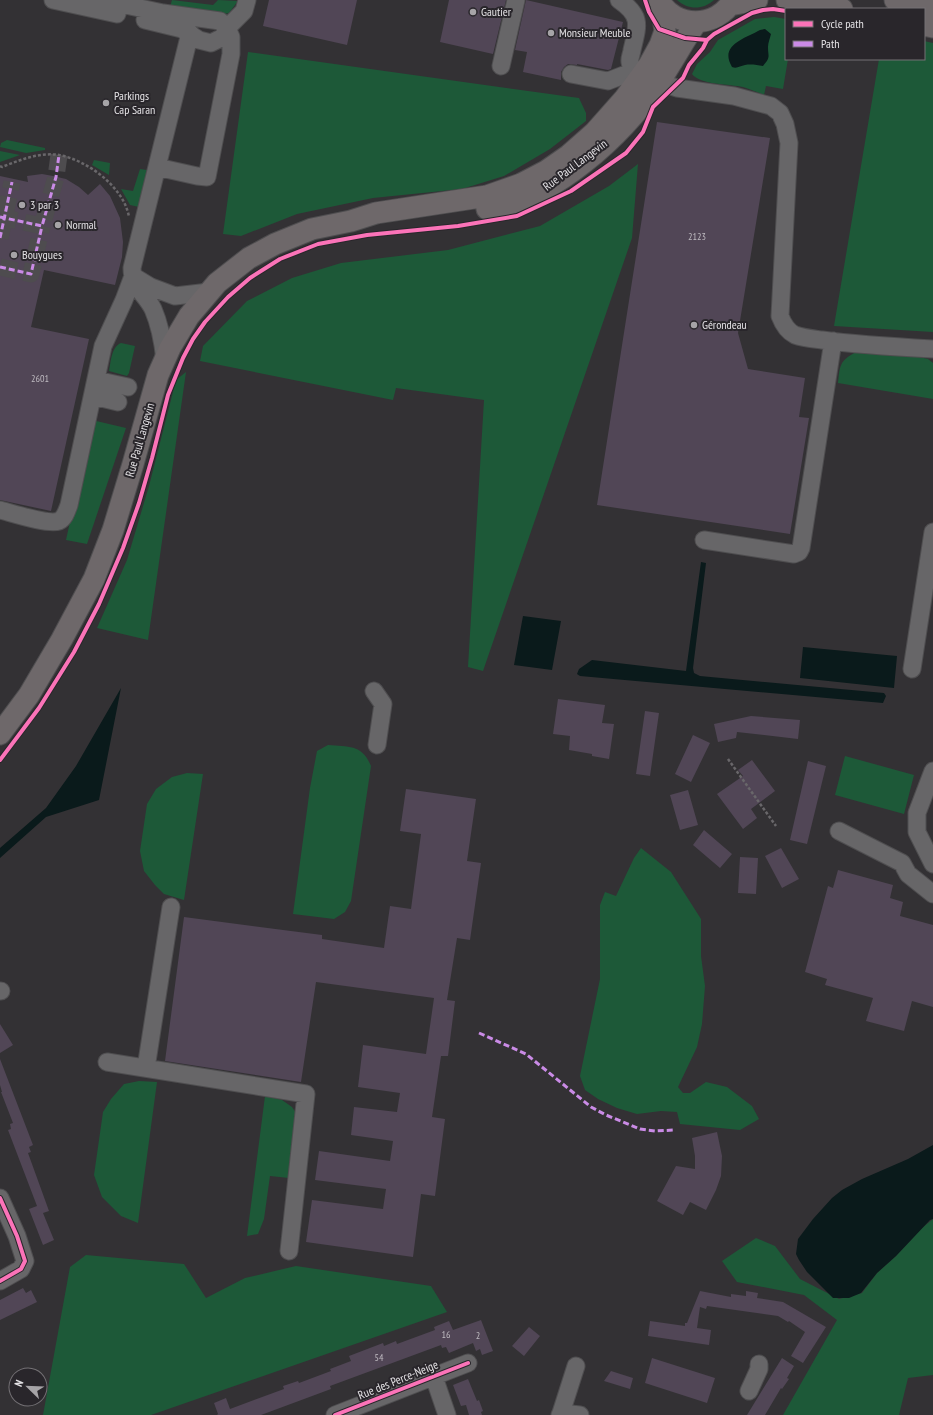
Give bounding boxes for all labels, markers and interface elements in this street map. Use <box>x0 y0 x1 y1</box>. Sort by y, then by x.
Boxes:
place label: Gautier <box>481 4 512 19</box>
marker: Gautier <box>468 7 478 17</box>
legend <box>785 8 925 60</box>
text: Cycle path <box>821 16 864 31</box>
place label: Monsieur Meuble <box>559 25 631 40</box>
marker: Monsieur Meuble <box>546 28 556 38</box>
text: Path <box>821 36 839 51</box>
place label: Parkings Cap Saran <box>114 88 155 117</box>
marker: Parkings Cap Saran <box>101 98 111 108</box>
street label: Rue Paul Langevin <box>540 136 610 194</box>
place label: 3 par 3 <box>30 197 59 212</box>
marker: 3 par 3 <box>17 200 27 210</box>
place label: Normal <box>66 217 97 232</box>
marker: Normal <box>53 220 63 230</box>
house number: 2123 <box>688 230 706 243</box>
place label: Bouygues <box>22 247 62 262</box>
marker: Bouygues <box>9 250 19 260</box>
place label: Gérondeau <box>702 317 747 332</box>
marker: Gérondeau <box>689 320 699 330</box>
house number: 2601 <box>31 372 49 385</box>
street label: Rue Paul Langevin <box>122 401 157 479</box>
house number: 16 <box>442 1328 451 1341</box>
house number: 2 <box>476 1329 480 1342</box>
house number: 54 <box>375 1351 384 1364</box>
street label: Rue des Perce-Neige <box>356 1357 440 1402</box>
north arrow <box>8 1367 48 1407</box>
text: N <box>11 1378 26 1389</box>

